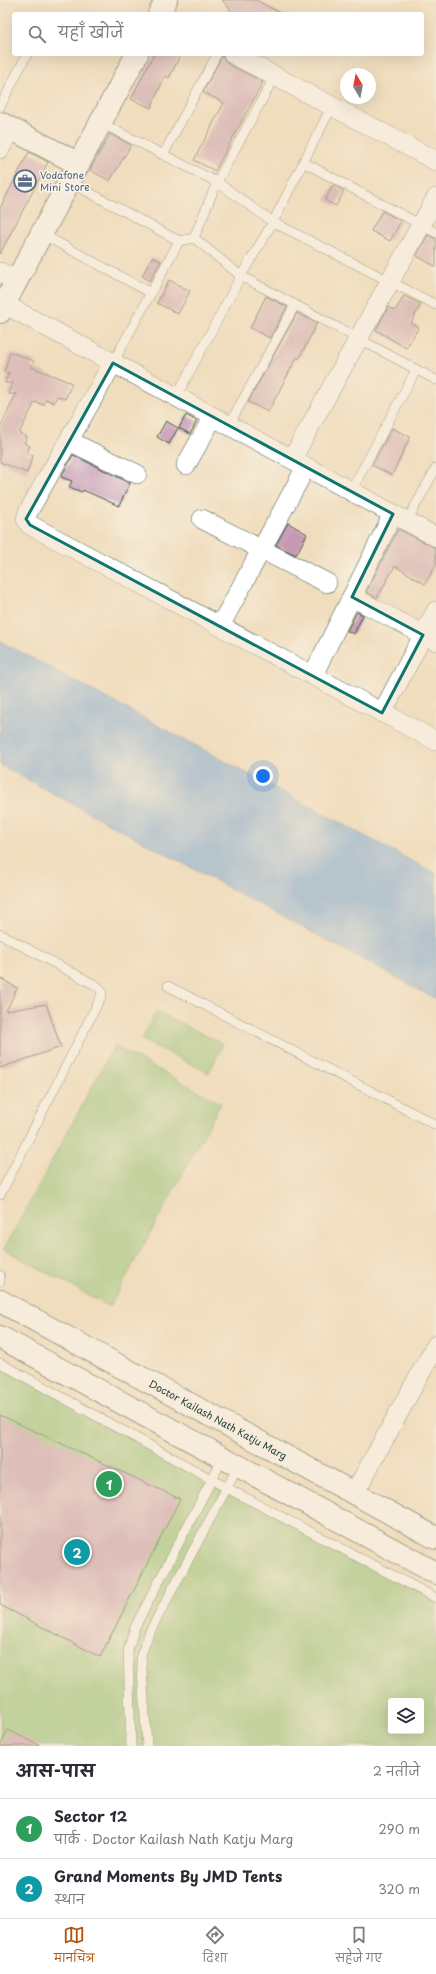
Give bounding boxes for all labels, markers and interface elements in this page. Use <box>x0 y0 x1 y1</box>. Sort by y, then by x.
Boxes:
search box <box>12 12 424 56</box>
text: यहाँ खोजें <box>58 20 124 43</box>
icon: search <box>26 23 48 45</box>
north arrow <box>340 68 376 104</box>
place label: Vodafone Mini Store <box>40 167 90 194</box>
office icon: Vodafone Mini Store <box>12 168 38 194</box>
your location <box>253 766 273 786</box>
street label: Doctor Kailash Nath Katju Marg <box>146 1375 290 1463</box>
pin: 1 <box>96 1469 122 1499</box>
pin: 2 <box>64 1537 90 1567</box>
map controls <box>388 1698 424 1734</box>
button: layers <box>388 1698 424 1734</box>
text: आस-पास <box>16 1757 95 1783</box>
text: 2 नतीजे <box>373 1761 420 1780</box>
text: Sector 12 <box>54 1804 127 1827</box>
text: 1 <box>26 1819 32 1838</box>
text: 290 m <box>379 1819 420 1838</box>
text: पार्क · Doctor Kailash Nath Katju Marg <box>54 1829 293 1848</box>
text: Grand Moments By JMD Tents <box>54 1864 282 1887</box>
text: 2 <box>24 1879 34 1898</box>
text: 320 m <box>378 1879 420 1898</box>
text: स्थान <box>54 1889 85 1908</box>
tab: मानचित्र <box>54 1924 94 1970</box>
tab: दिशा <box>202 1924 227 1970</box>
tab: सहेजे गए <box>336 1924 382 1970</box>

